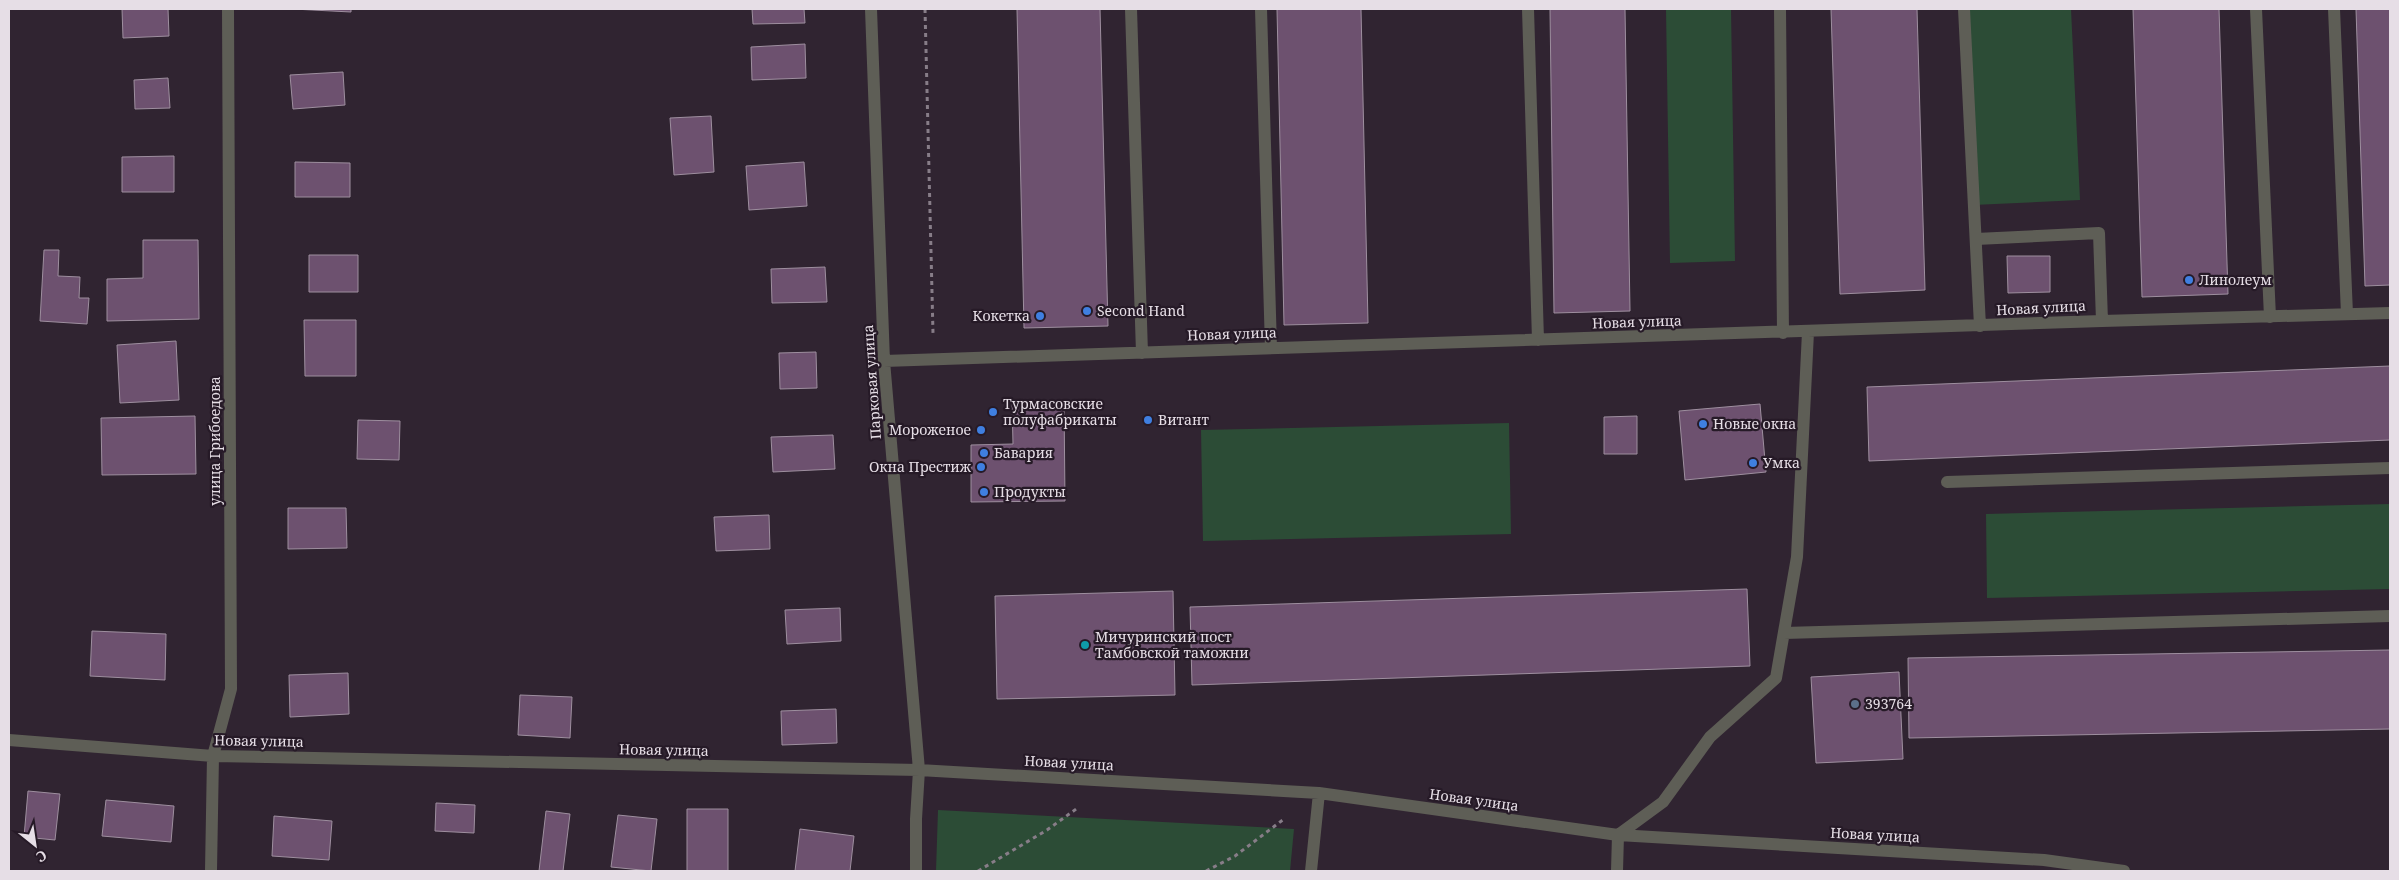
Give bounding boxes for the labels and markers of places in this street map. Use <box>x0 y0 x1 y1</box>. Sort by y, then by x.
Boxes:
place label: Линолеум <box>2199 270 2272 289</box>
marker: Линолеум <box>2183 274 2195 286</box>
place label: Second Hand <box>1097 301 1185 320</box>
marker: Second Hand <box>1081 305 1093 317</box>
place label: Кокетка <box>973 306 1030 325</box>
marker: Кокетка <box>1034 310 1046 322</box>
place label: Турмасовские полуфабрикаты <box>1003 394 1117 429</box>
marker: Турмасовские полуфабрикаты <box>987 406 999 418</box>
place label: Витант <box>1158 410 1209 429</box>
marker: Витант <box>1142 414 1154 426</box>
place label: Новые окна <box>1713 414 1796 433</box>
marker: Новые окна <box>1697 418 1709 430</box>
place label: Мороженое <box>889 420 971 439</box>
marker: Мороженое <box>975 424 987 436</box>
place label: Бавария <box>994 443 1053 462</box>
marker: Бавария <box>978 447 990 459</box>
place label: Умка <box>1763 453 1800 472</box>
place label: Окна Престиж <box>869 457 972 476</box>
marker: Умка <box>1747 457 1759 469</box>
marker: Окна Престиж <box>975 461 987 473</box>
place label: Продукты <box>994 482 1066 501</box>
marker: Продукты <box>978 486 990 498</box>
place label: Мичуринский пост Тамбовской таможни <box>1095 627 1249 662</box>
marker: Мичуринский пост Тамбовской таможни <box>1079 639 1091 651</box>
place label: 393764 <box>1865 694 1912 713</box>
marker: 393764 <box>1849 698 1861 710</box>

